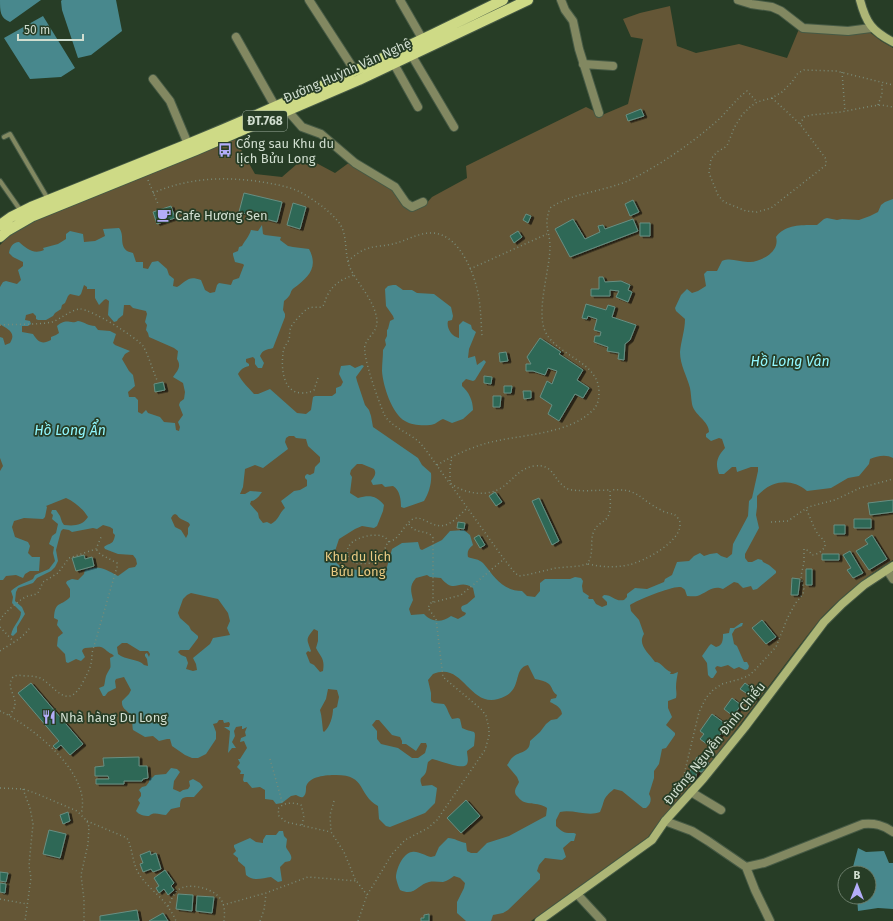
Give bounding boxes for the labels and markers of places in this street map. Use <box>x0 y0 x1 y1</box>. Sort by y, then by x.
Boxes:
place label: Cổng sau Khu du lịch Bửu Long <box>236 135 334 166</box>
bus stop icon: Cổng sau Khu du lịch Bửu Long <box>217 142 233 158</box>
cafe icon: Cafe Hương Sen <box>156 207 172 223</box>
place label: Cafe Hương Sen <box>175 208 268 223</box>
restaurant icon: Nhà hàng Du Long <box>41 709 57 725</box>
place label: Nhà hàng Du Long <box>60 710 167 725</box>

